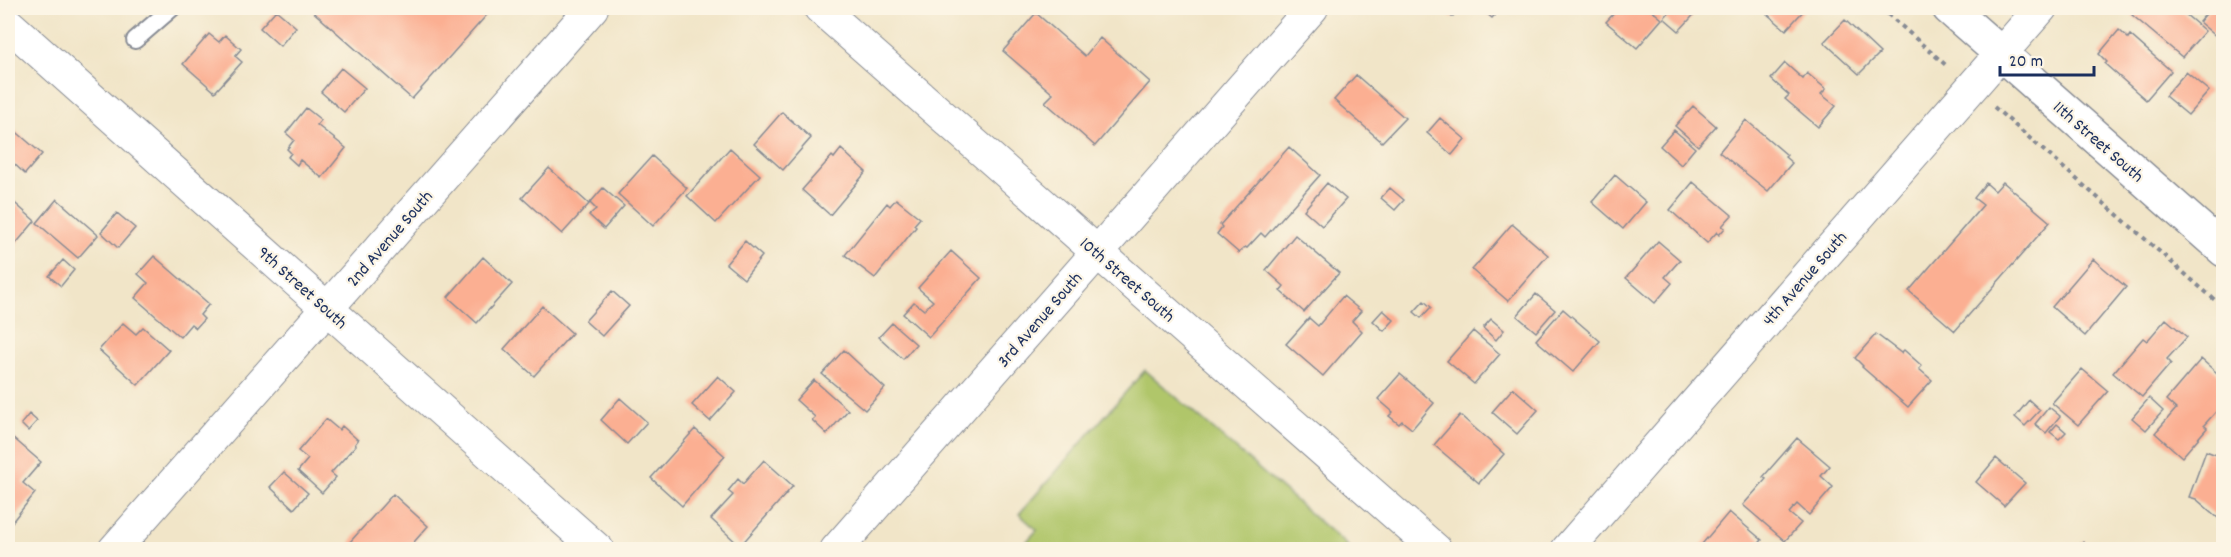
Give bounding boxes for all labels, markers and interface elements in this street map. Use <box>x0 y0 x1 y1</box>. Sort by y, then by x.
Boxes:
scale bar <box>2000 39 2094 77</box>
text: 20 m <box>2009 50 2043 75</box>
street label: 11th Street South <box>2046 96 2148 190</box>
street label: 2nd Avenue South <box>342 186 440 293</box>
street label: 4th Avenue South <box>1758 227 1854 333</box>
street label: 10th Street South <box>1073 232 1180 329</box>
street label: 9th Street South <box>251 242 352 336</box>
street label: 3rd Avenue South <box>992 267 1089 374</box>

